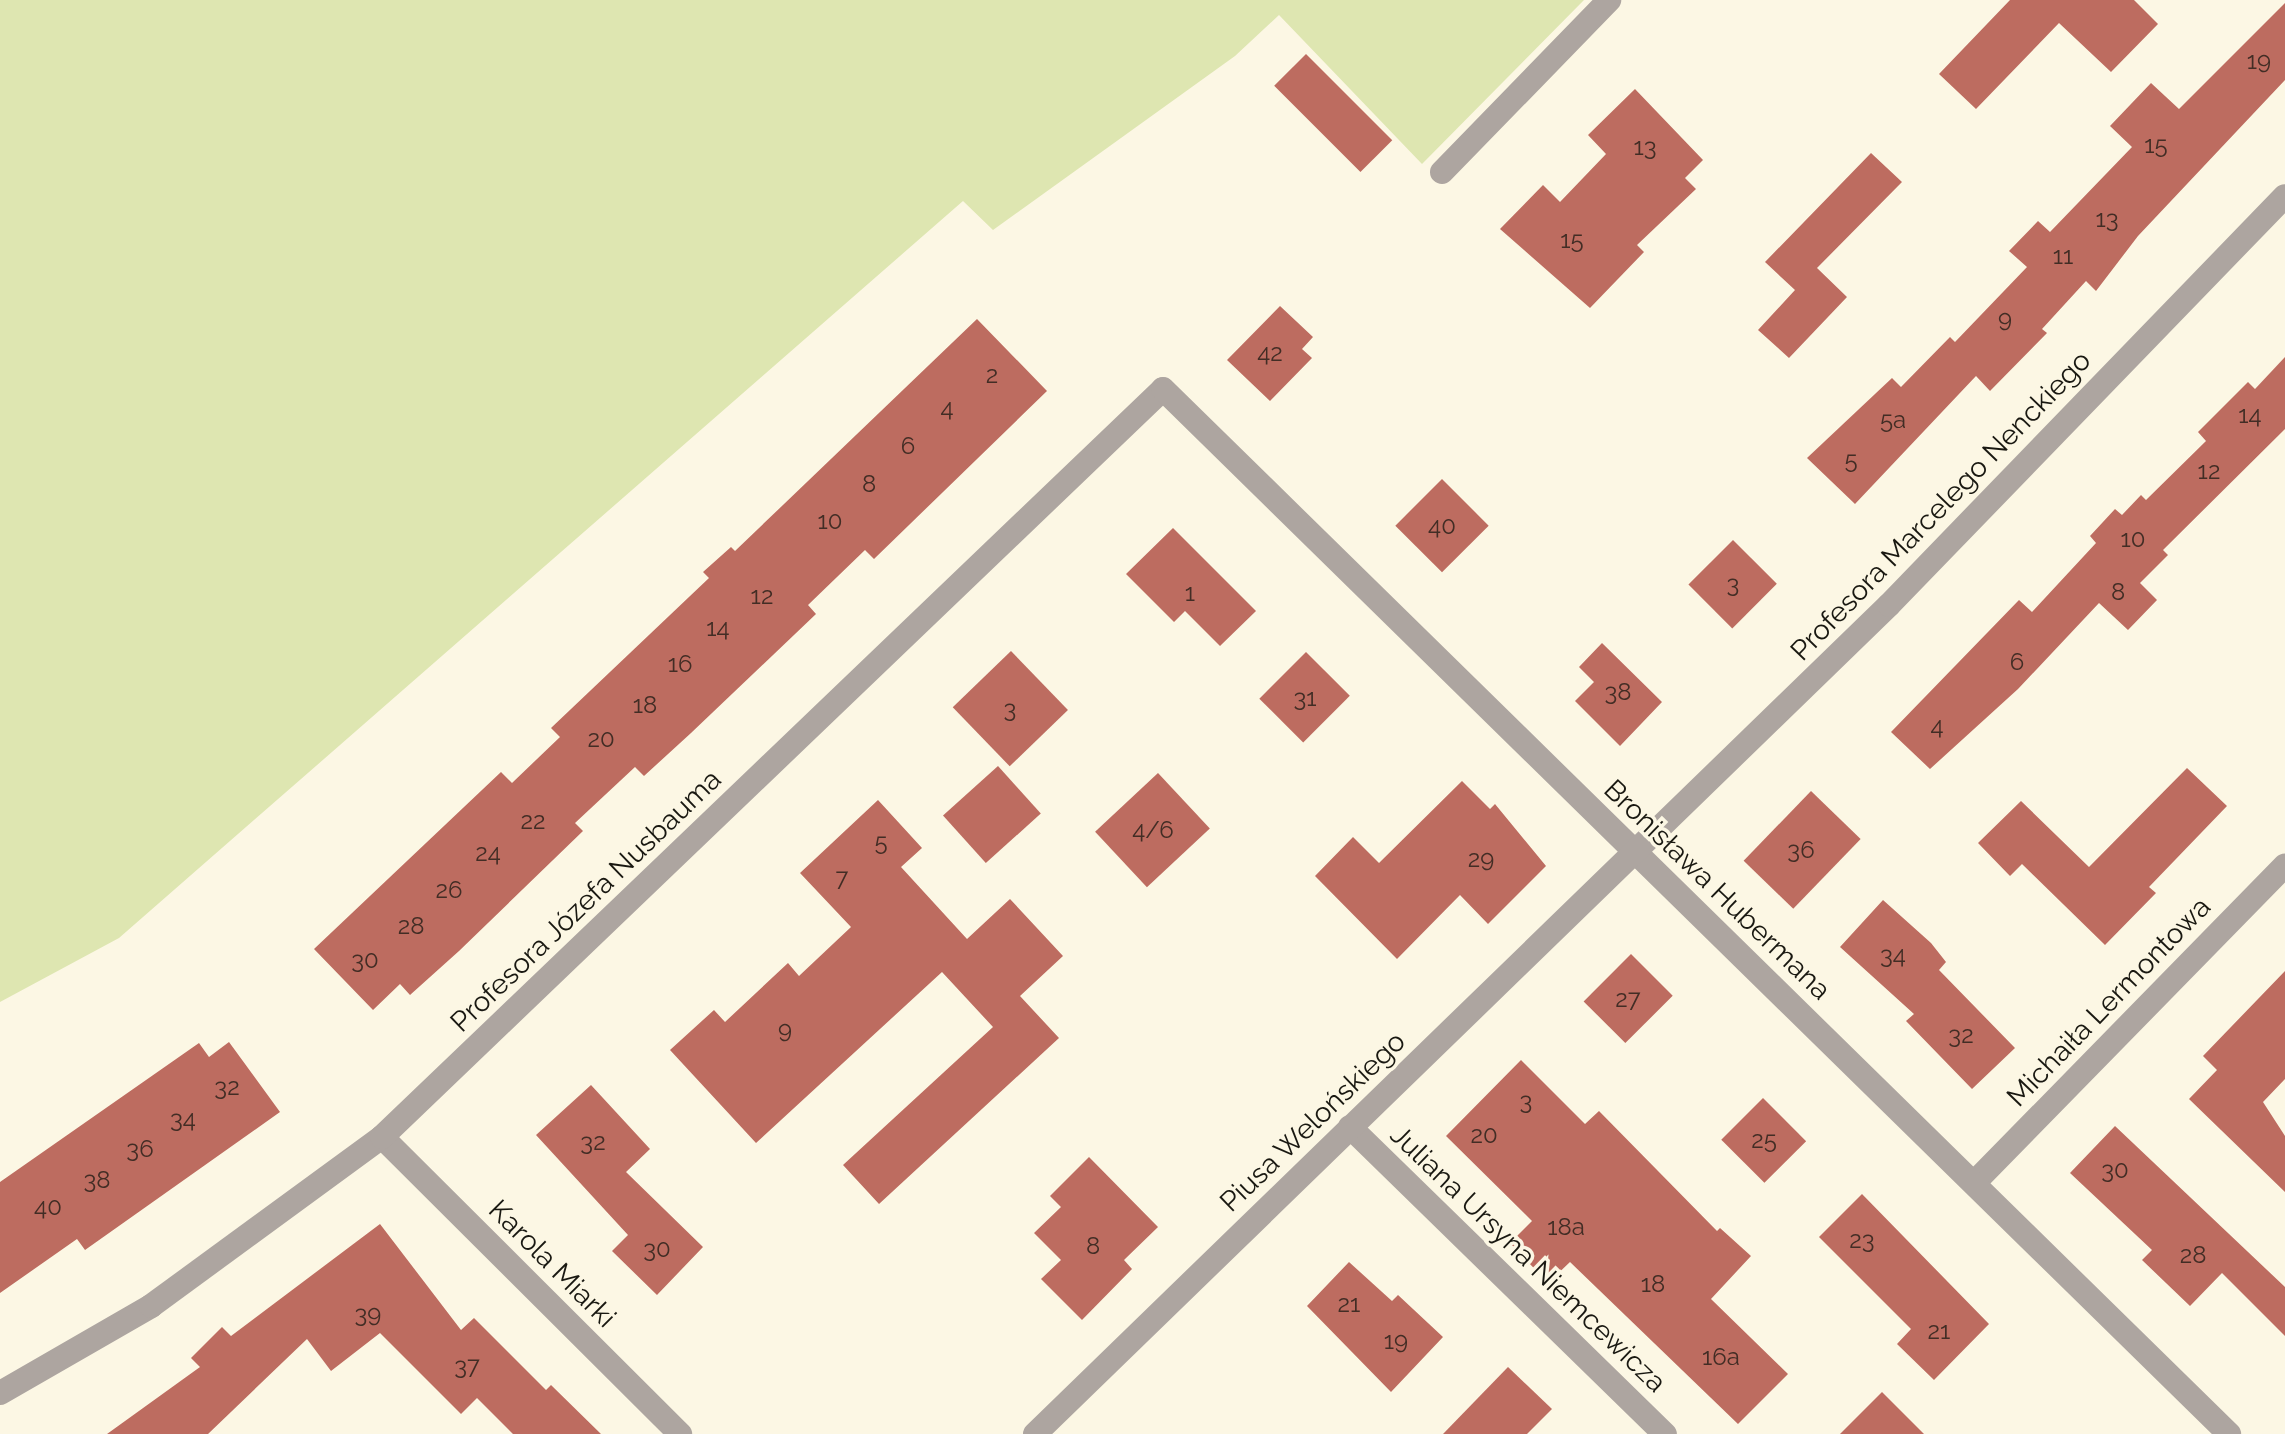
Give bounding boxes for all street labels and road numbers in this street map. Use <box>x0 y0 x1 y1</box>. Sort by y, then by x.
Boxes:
street label: Profesora Marcelego Nenckiego <box>1784 344 2098 668</box>
street label: Profesora Józefa Nusbauma <box>444 763 728 1039</box>
street label: Bronisława Hubermana <box>1597 773 1837 1007</box>
street label: Michaiła Lermontowa <box>2000 890 2218 1114</box>
street label: Piusa Welońskiego <box>1213 1025 1413 1219</box>
street label: Juliana Ursyna Niemcewicza <box>1383 1118 1673 1400</box>
street label: Karola Miarki <box>481 1193 623 1335</box>

